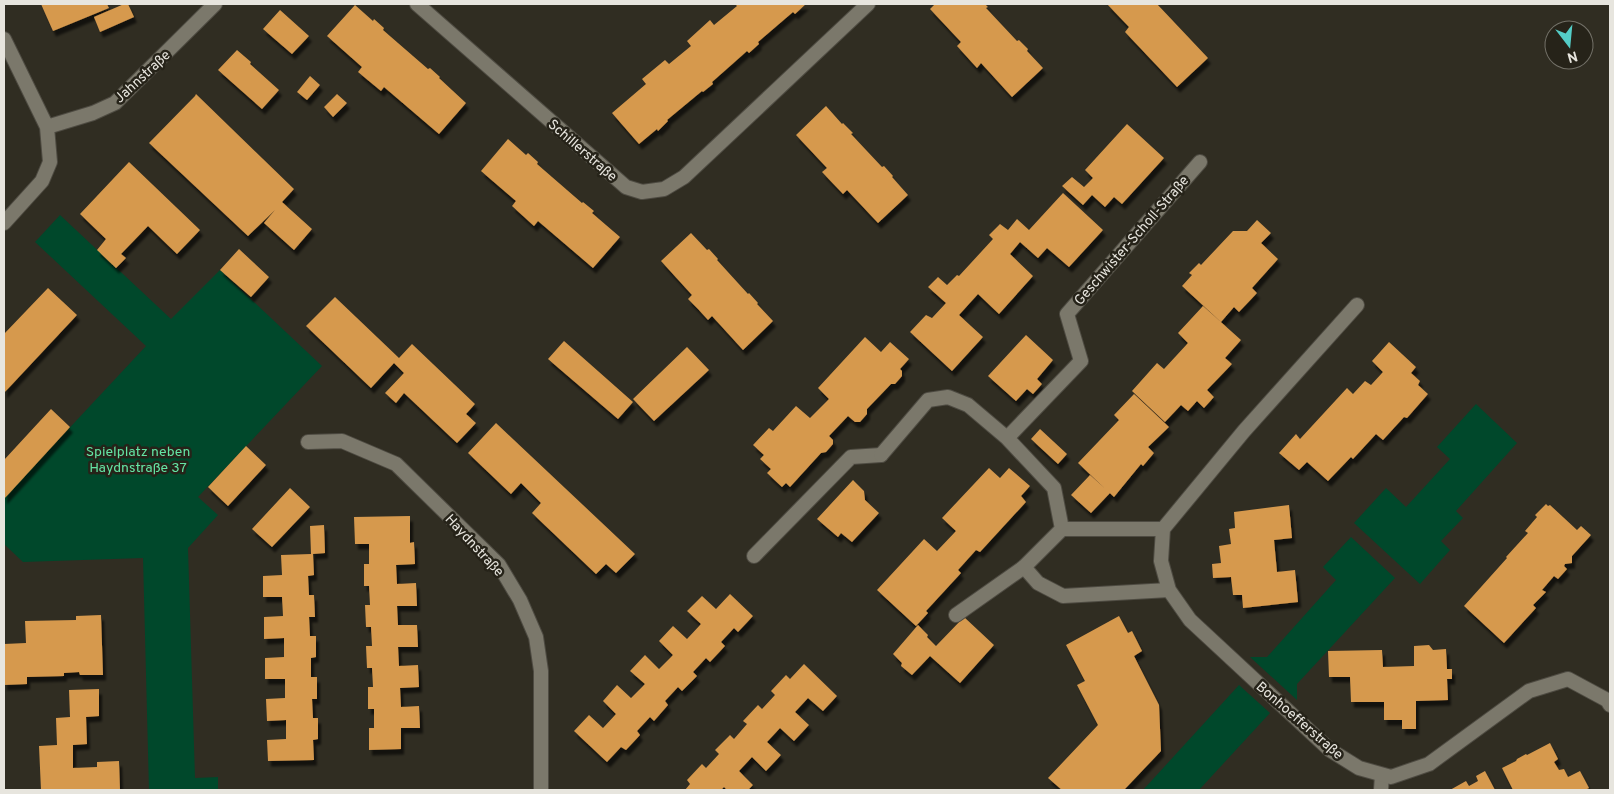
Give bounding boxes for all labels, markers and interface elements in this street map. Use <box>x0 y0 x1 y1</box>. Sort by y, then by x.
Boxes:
north arrow <box>1544 20 1594 70</box>
text: N <box>1565 46 1579 66</box>
street label: Jahnstraße <box>112 47 174 107</box>
street label: Schillerstraße <box>544 117 620 186</box>
street label: Geschwister-Scholl-Straße <box>1071 173 1193 309</box>
park label: Spielplatz neben Haydnstraße 37 <box>86 444 190 477</box>
street label: Haydnstraße <box>441 511 507 581</box>
street label: Bonhoefferstraße <box>1252 679 1346 764</box>

